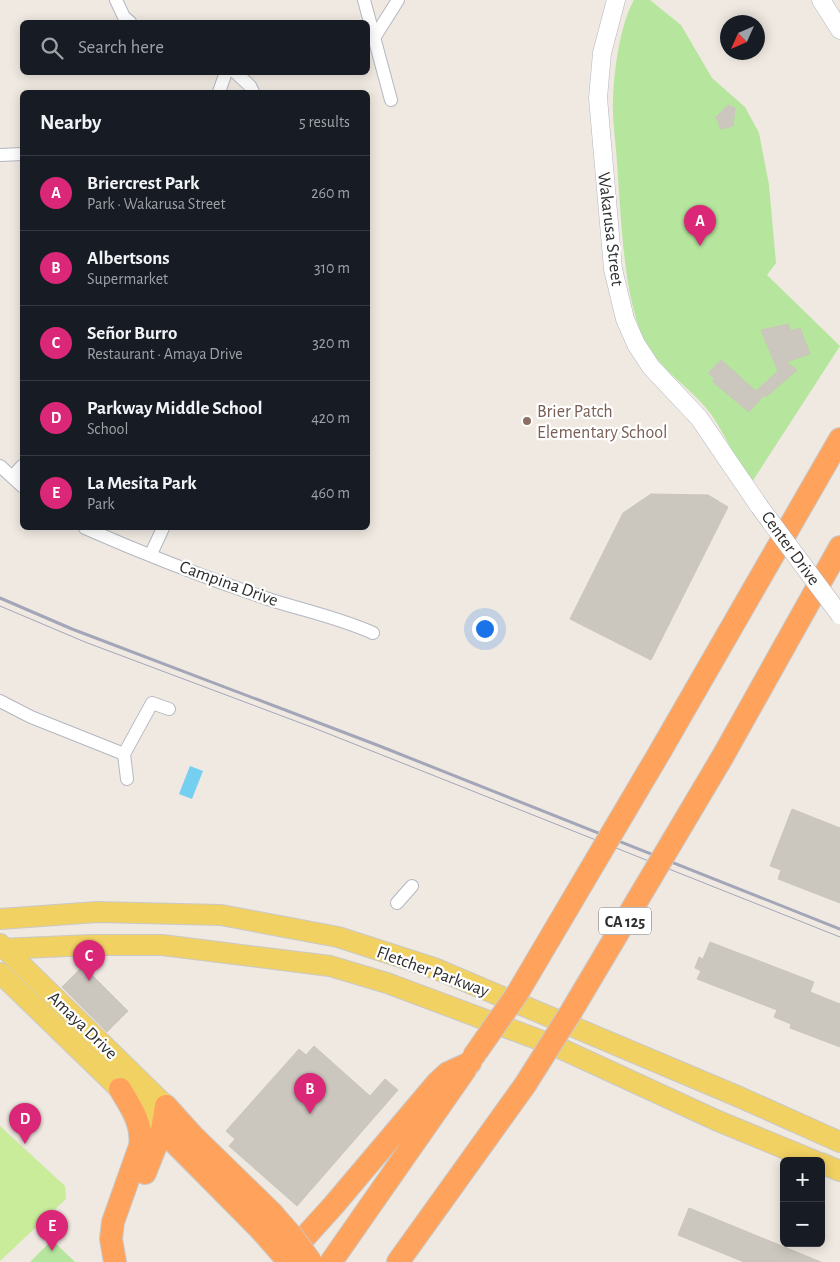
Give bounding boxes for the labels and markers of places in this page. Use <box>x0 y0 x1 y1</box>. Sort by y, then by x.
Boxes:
pin: A <box>684 205 716 246</box>
place label: Brier Patch Elementary School <box>537 403 668 442</box>
marker: Brier Patch Elementary School <box>521 415 533 427</box>
pin: C <box>73 940 105 981</box>
pin: B <box>294 1073 326 1114</box>
pin: D <box>9 1103 41 1144</box>
pin: E <box>36 1210 68 1251</box>

